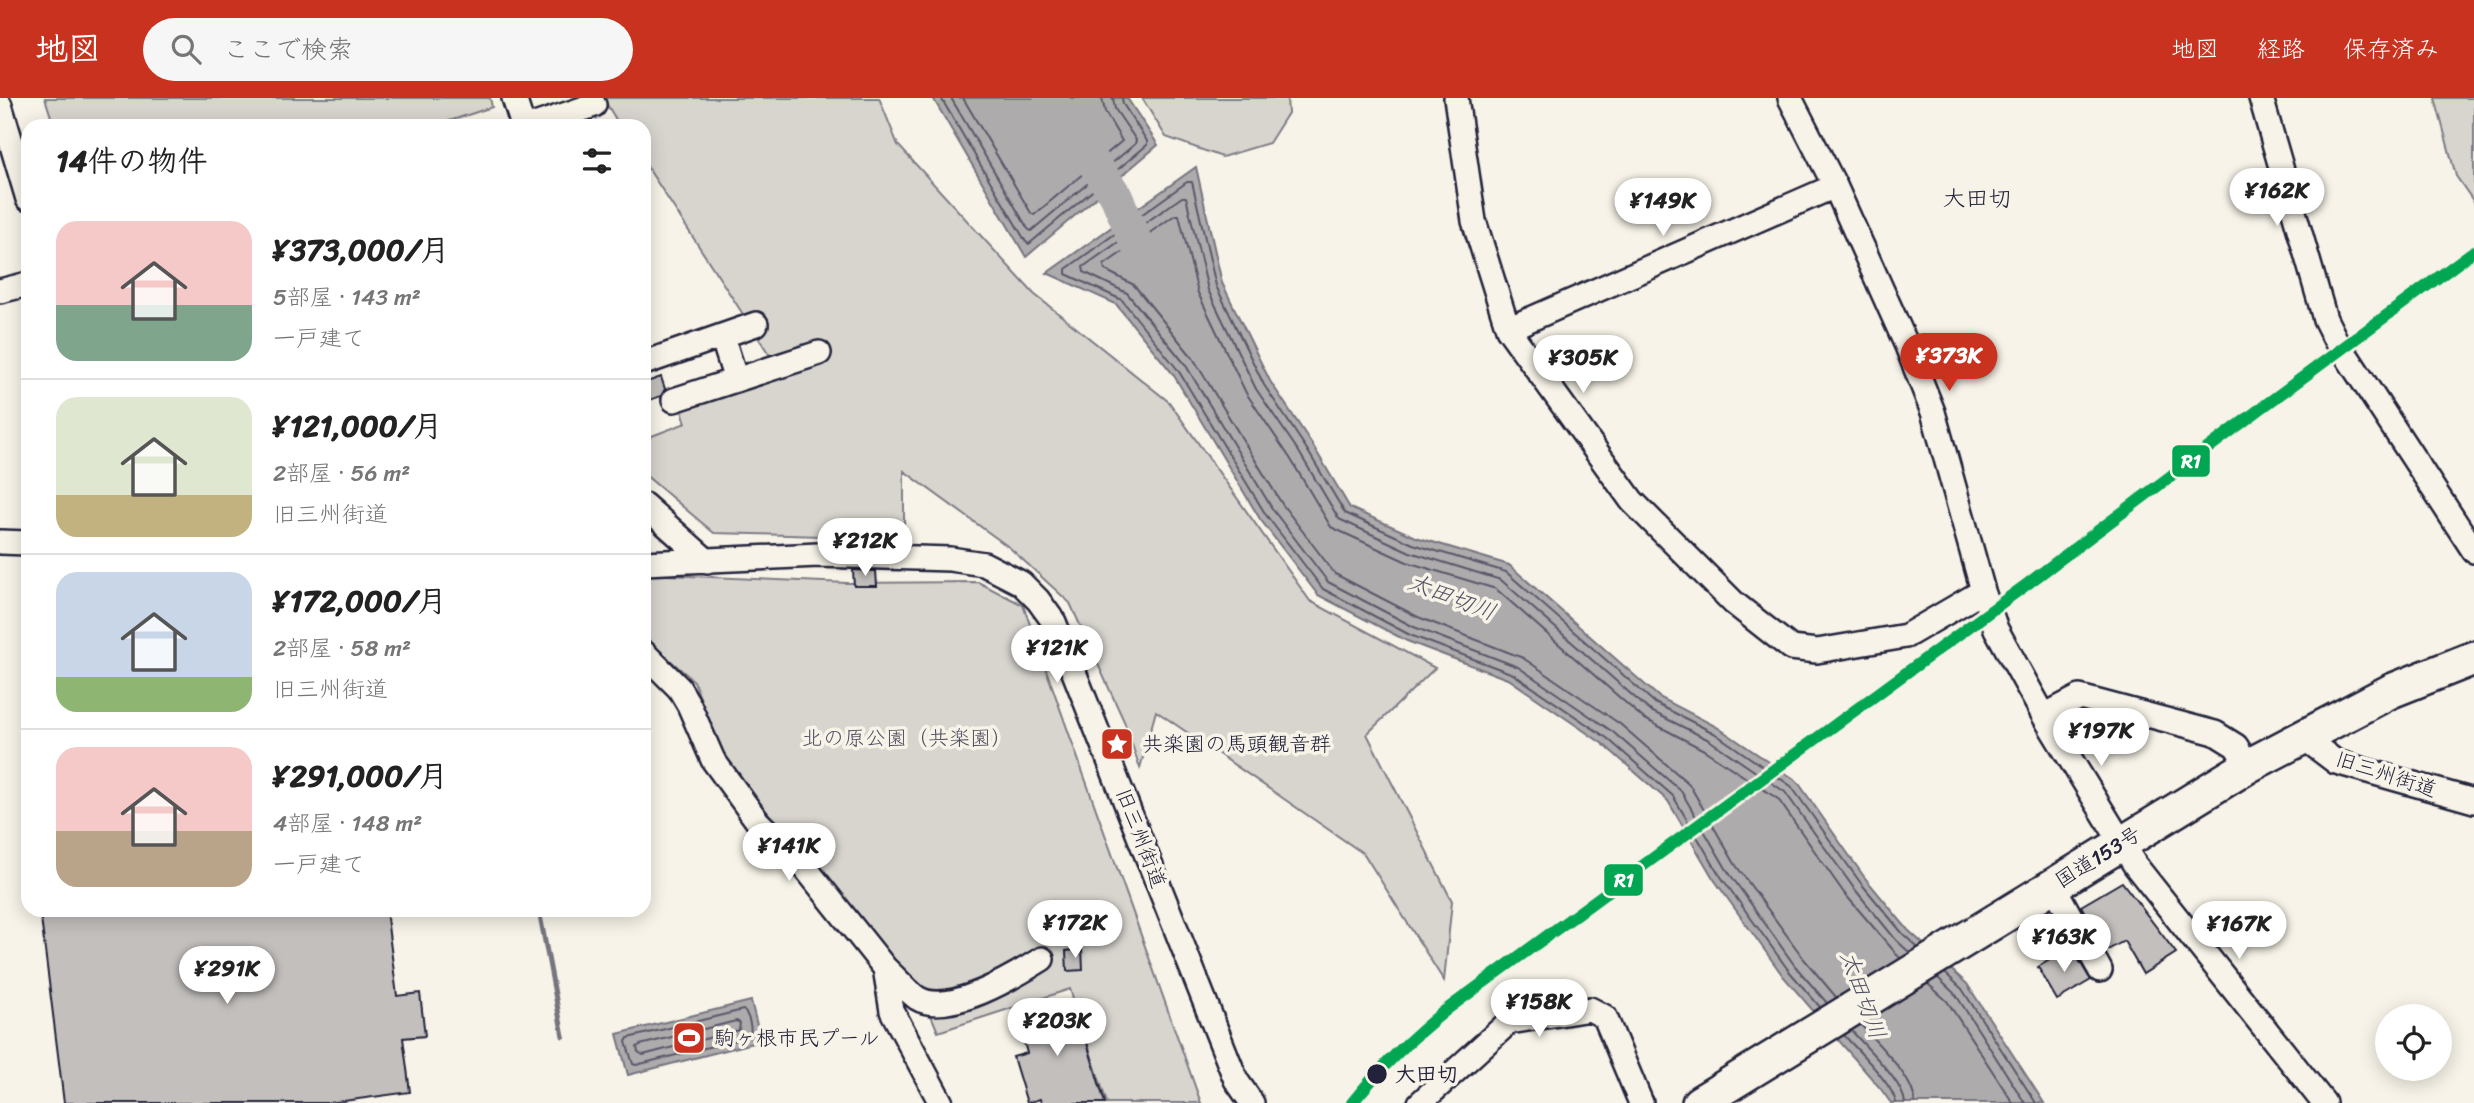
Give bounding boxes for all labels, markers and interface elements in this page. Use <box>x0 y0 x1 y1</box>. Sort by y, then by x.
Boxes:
search box <box>143 18 633 81</box>
text: 地図 <box>35 20 101 78</box>
text: ここで検索 <box>223 26 353 72</box>
text: 地図 <box>2171 28 2219 70</box>
text: 経路 <box>2257 28 2305 70</box>
text: 保存済み <box>2343 28 2439 70</box>
icon: search <box>167 30 205 68</box>
text: 14件の物件 <box>56 134 208 188</box>
icon: filters <box>578 142 616 180</box>
pin: ¥162K <box>2228 169 2326 228</box>
text: ¥162K <box>2246 170 2308 211</box>
pin: ¥149K <box>1614 178 1712 238</box>
district label: 大田切 <box>1943 178 2012 219</box>
text: ¥149K <box>1630 180 1696 221</box>
text: ¥373,000/月 <box>273 223 450 277</box>
icon: home <box>112 249 196 333</box>
text: 5部屋 · 143 m² <box>273 277 421 318</box>
text: 一戸建て <box>273 318 365 359</box>
pin: ¥373K <box>1900 334 1998 393</box>
text: ¥373K <box>1916 335 1982 376</box>
pin: ¥305K <box>1534 336 1632 395</box>
text: ¥305K <box>1549 337 1617 378</box>
text: ¥121,000/月 <box>273 399 443 453</box>
icon: home <box>112 425 196 509</box>
line badge: R1 <box>2171 444 2211 478</box>
text: R1 <box>2180 445 2201 478</box>
text: 2部屋 · 56 m² <box>273 453 410 494</box>
text: 旧三州街道 <box>273 494 388 535</box>
pin: ¥212K <box>816 518 914 578</box>
text: ¥212K <box>833 520 897 561</box>
water label: 太田切川 <box>1402 561 1502 633</box>
text: ¥172,000/月 <box>273 574 447 628</box>
icon: home <box>112 600 196 684</box>
pin: ¥121K <box>1008 626 1106 685</box>
text: ¥121K <box>1027 627 1087 668</box>
text: 2部屋 · 58 m² <box>273 628 411 669</box>
text: 旧三州街道 <box>273 669 388 710</box>
pin: ¥197K <box>2052 708 2150 768</box>
text: ¥197K <box>2069 710 2133 751</box>
park label: 北の原公園（共楽園） <box>802 719 1012 757</box>
place icon: 共楽園の馬頭観音群 <box>1098 725 1136 763</box>
place label: 共楽園の馬頭観音群 <box>1142 725 1331 763</box>
street label: 旧三州街道 <box>2330 740 2442 808</box>
text: ¥291,000/月 <box>273 749 448 803</box>
icon: home <box>112 775 196 859</box>
street label: 旧三州街道 <box>1104 782 1178 894</box>
text: 4部屋 · 148 m² <box>273 803 422 844</box>
street label: 国道153号 <box>2047 815 2149 899</box>
pin: ¥141K <box>740 824 838 883</box>
text: ¥141K <box>759 825 819 866</box>
text: 一戸建て <box>273 844 365 885</box>
line badge: R1 <box>1603 863 1644 897</box>
text: R1 <box>1613 864 1634 897</box>
pin: ¥172K <box>1026 900 1124 960</box>
text: ¥172K <box>1043 902 1107 943</box>
pin: ¥167K <box>2190 902 2288 961</box>
text: ¥167K <box>2208 903 2270 944</box>
pin: ¥163K <box>2015 914 2113 974</box>
text: ¥163K <box>2033 916 2095 957</box>
water label: 太田切川 <box>1828 945 1898 1045</box>
pin: ¥291K <box>178 946 276 1006</box>
text: ¥291K <box>195 948 259 989</box>
pin: ¥158K <box>1490 979 1588 1039</box>
text: ¥158K <box>1507 981 1571 1022</box>
pin: ¥203K <box>1008 998 1106 1058</box>
text: ¥203K <box>1023 1000 1091 1041</box>
map controls <box>2375 1004 2452 1081</box>
button: locate <box>2375 1004 2452 1081</box>
sports icon: 駒ヶ根市民プール <box>670 1019 708 1057</box>
place label: 駒ヶ根市民プール <box>714 1019 879 1057</box>
place label: 大田切 <box>1395 1055 1458 1093</box>
marker: 大田切 <box>1365 1062 1389 1086</box>

